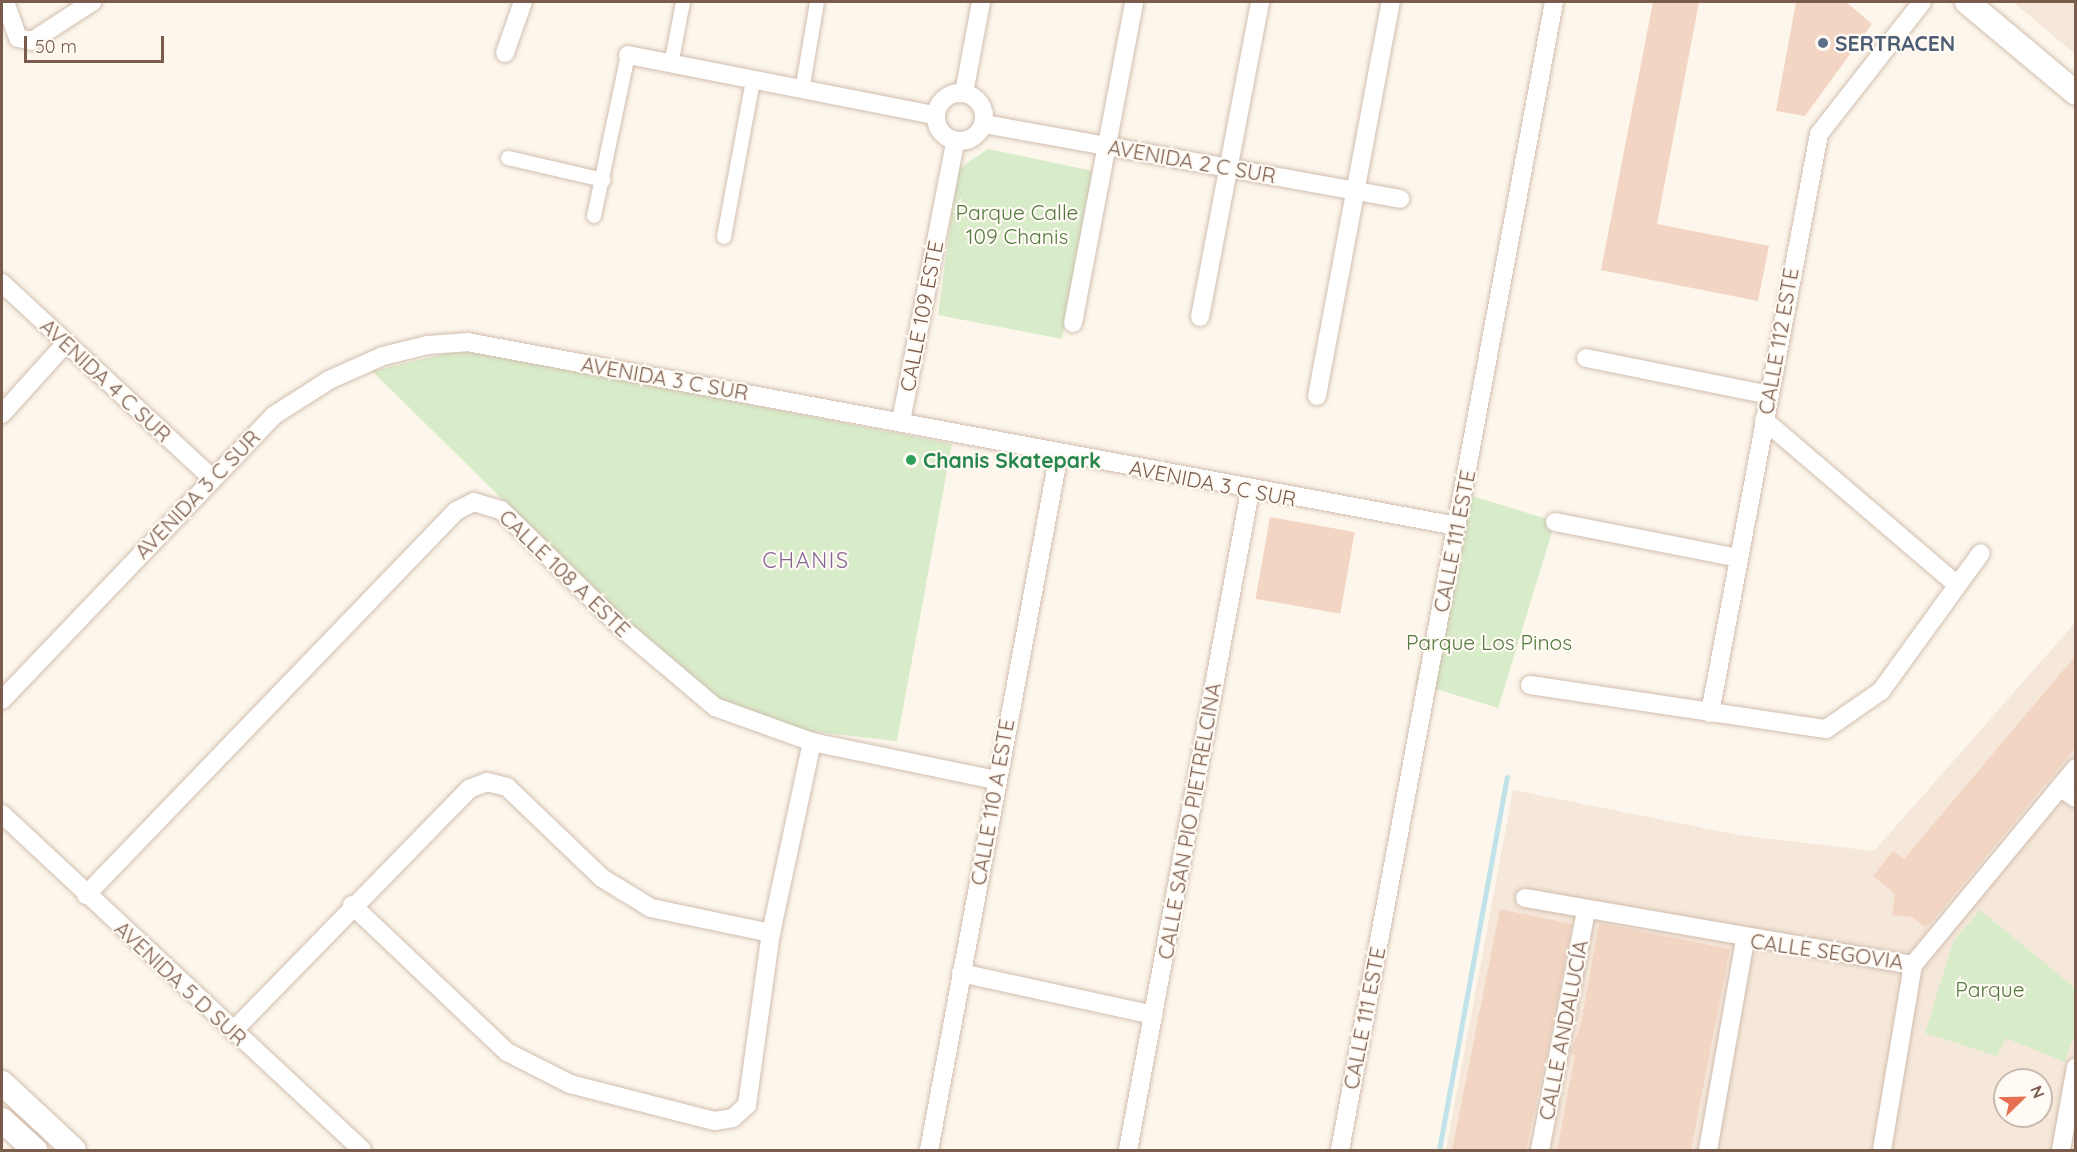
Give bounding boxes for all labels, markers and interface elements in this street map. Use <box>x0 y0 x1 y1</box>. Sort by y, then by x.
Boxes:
scale bar <box>27 24 166 62</box>
place label: SERTRACEN <box>1835 30 1955 56</box>
text: 50 m <box>35 35 77 58</box>
marker: SERTRACEN <box>1816 36 1830 50</box>
street label: AVENIDA 2 C SUR <box>1106 134 1278 188</box>
park label: Parque Calle 109 Chanis <box>956 199 1078 249</box>
street label: CALLE 109 ESTE <box>894 238 948 394</box>
street label: CALLE 112 ESTE <box>1753 266 1803 416</box>
street label: AVENIDA 4 C SUR <box>35 313 177 447</box>
street label: AVENIDA 3 C SUR <box>579 351 751 405</box>
street label: AVENIDA 3 C SUR <box>129 424 265 564</box>
place label: Chanis Skatepark <box>923 447 1101 473</box>
marker: Chanis Skatepark <box>904 453 918 467</box>
street label: AVENIDA 3 C SUR <box>1127 454 1299 512</box>
street label: CALLE 111 ESTE <box>1428 468 1480 614</box>
street label: CALLE 108 A ESTE <box>494 504 636 642</box>
district label: CHANIS <box>762 548 850 574</box>
park label: Parque Los Pinos <box>1406 629 1572 655</box>
street label: CALLE SAN PIO PIETRELCINA <box>1152 681 1226 961</box>
street label: CALLE 110 A ESTE <box>965 717 1019 887</box>
street label: AVENIDA 5 D SUR <box>110 915 252 1051</box>
street label: CALLE SEGOVIA <box>1749 928 1905 974</box>
street label: CALLE ANDALUCÍA <box>1533 938 1593 1122</box>
street label: CALLE 111 ESTE <box>1338 945 1390 1091</box>
park label: Parque <box>1955 976 2025 1002</box>
north arrow <box>1993 1068 2053 1128</box>
text: N <box>2026 1082 2049 1101</box>

